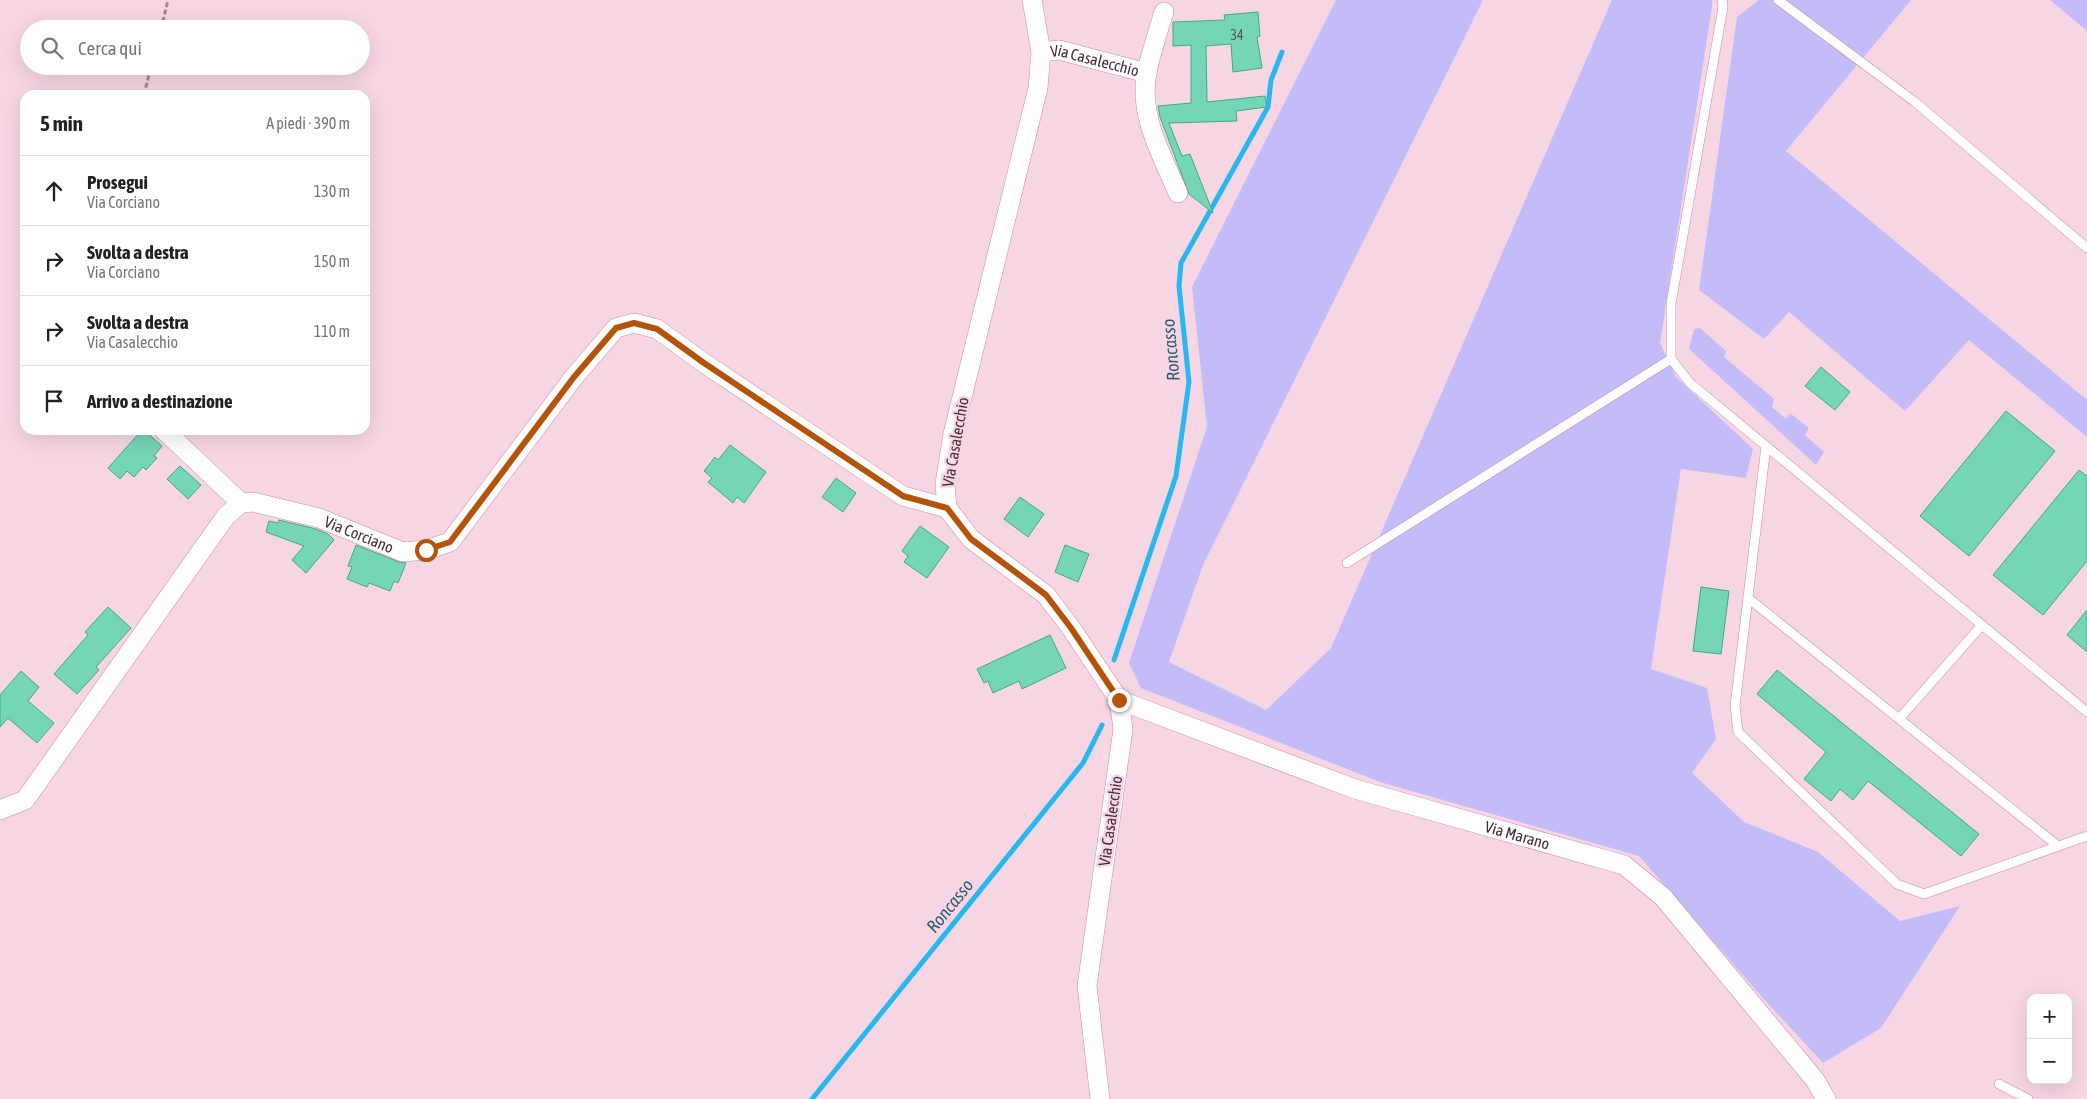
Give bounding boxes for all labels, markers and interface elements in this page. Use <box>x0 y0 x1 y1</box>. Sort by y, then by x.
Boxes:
search box <box>20 20 370 75</box>
house number: 34 <box>1230 27 1244 43</box>
icon: search <box>38 34 66 62</box>
text: Cerca qui <box>78 37 142 59</box>
street label: Via Casalecchio <box>1049 41 1141 80</box>
text: 5 min <box>40 111 83 135</box>
text: A piedi · 390 m <box>266 114 350 132</box>
text: Prosegui <box>87 171 148 193</box>
icon: ahead <box>40 177 68 205</box>
text: 130 m <box>314 182 350 200</box>
text: Via Corciano <box>87 193 160 211</box>
text: Svolta a destra <box>87 241 189 263</box>
icon: right <box>40 247 68 275</box>
text: 150 m <box>314 252 350 270</box>
text: Via Corciano <box>87 263 160 281</box>
text: Svolta a destra <box>87 311 189 333</box>
icon: right <box>40 317 68 345</box>
water label: Roncasso <box>1157 318 1184 382</box>
text: 110 m <box>314 322 350 340</box>
text: Via Casalecchio <box>87 333 178 351</box>
icon: arrive <box>40 387 68 415</box>
text: Arrivo a destinazione <box>87 390 233 412</box>
street label: Via Casalecchio <box>938 396 972 488</box>
street label: Via Corciano <box>322 512 396 556</box>
route start <box>415 539 438 562</box>
route end <box>1108 689 1131 712</box>
street label: Via Casalecchio <box>1095 775 1125 867</box>
street label: Via Marano <box>1483 817 1552 853</box>
water label: Roncasso <box>922 875 977 937</box>
map controls <box>2027 994 2072 1084</box>
button: + <box>2027 994 2072 1039</box>
button: − <box>2027 1039 2072 1084</box>

